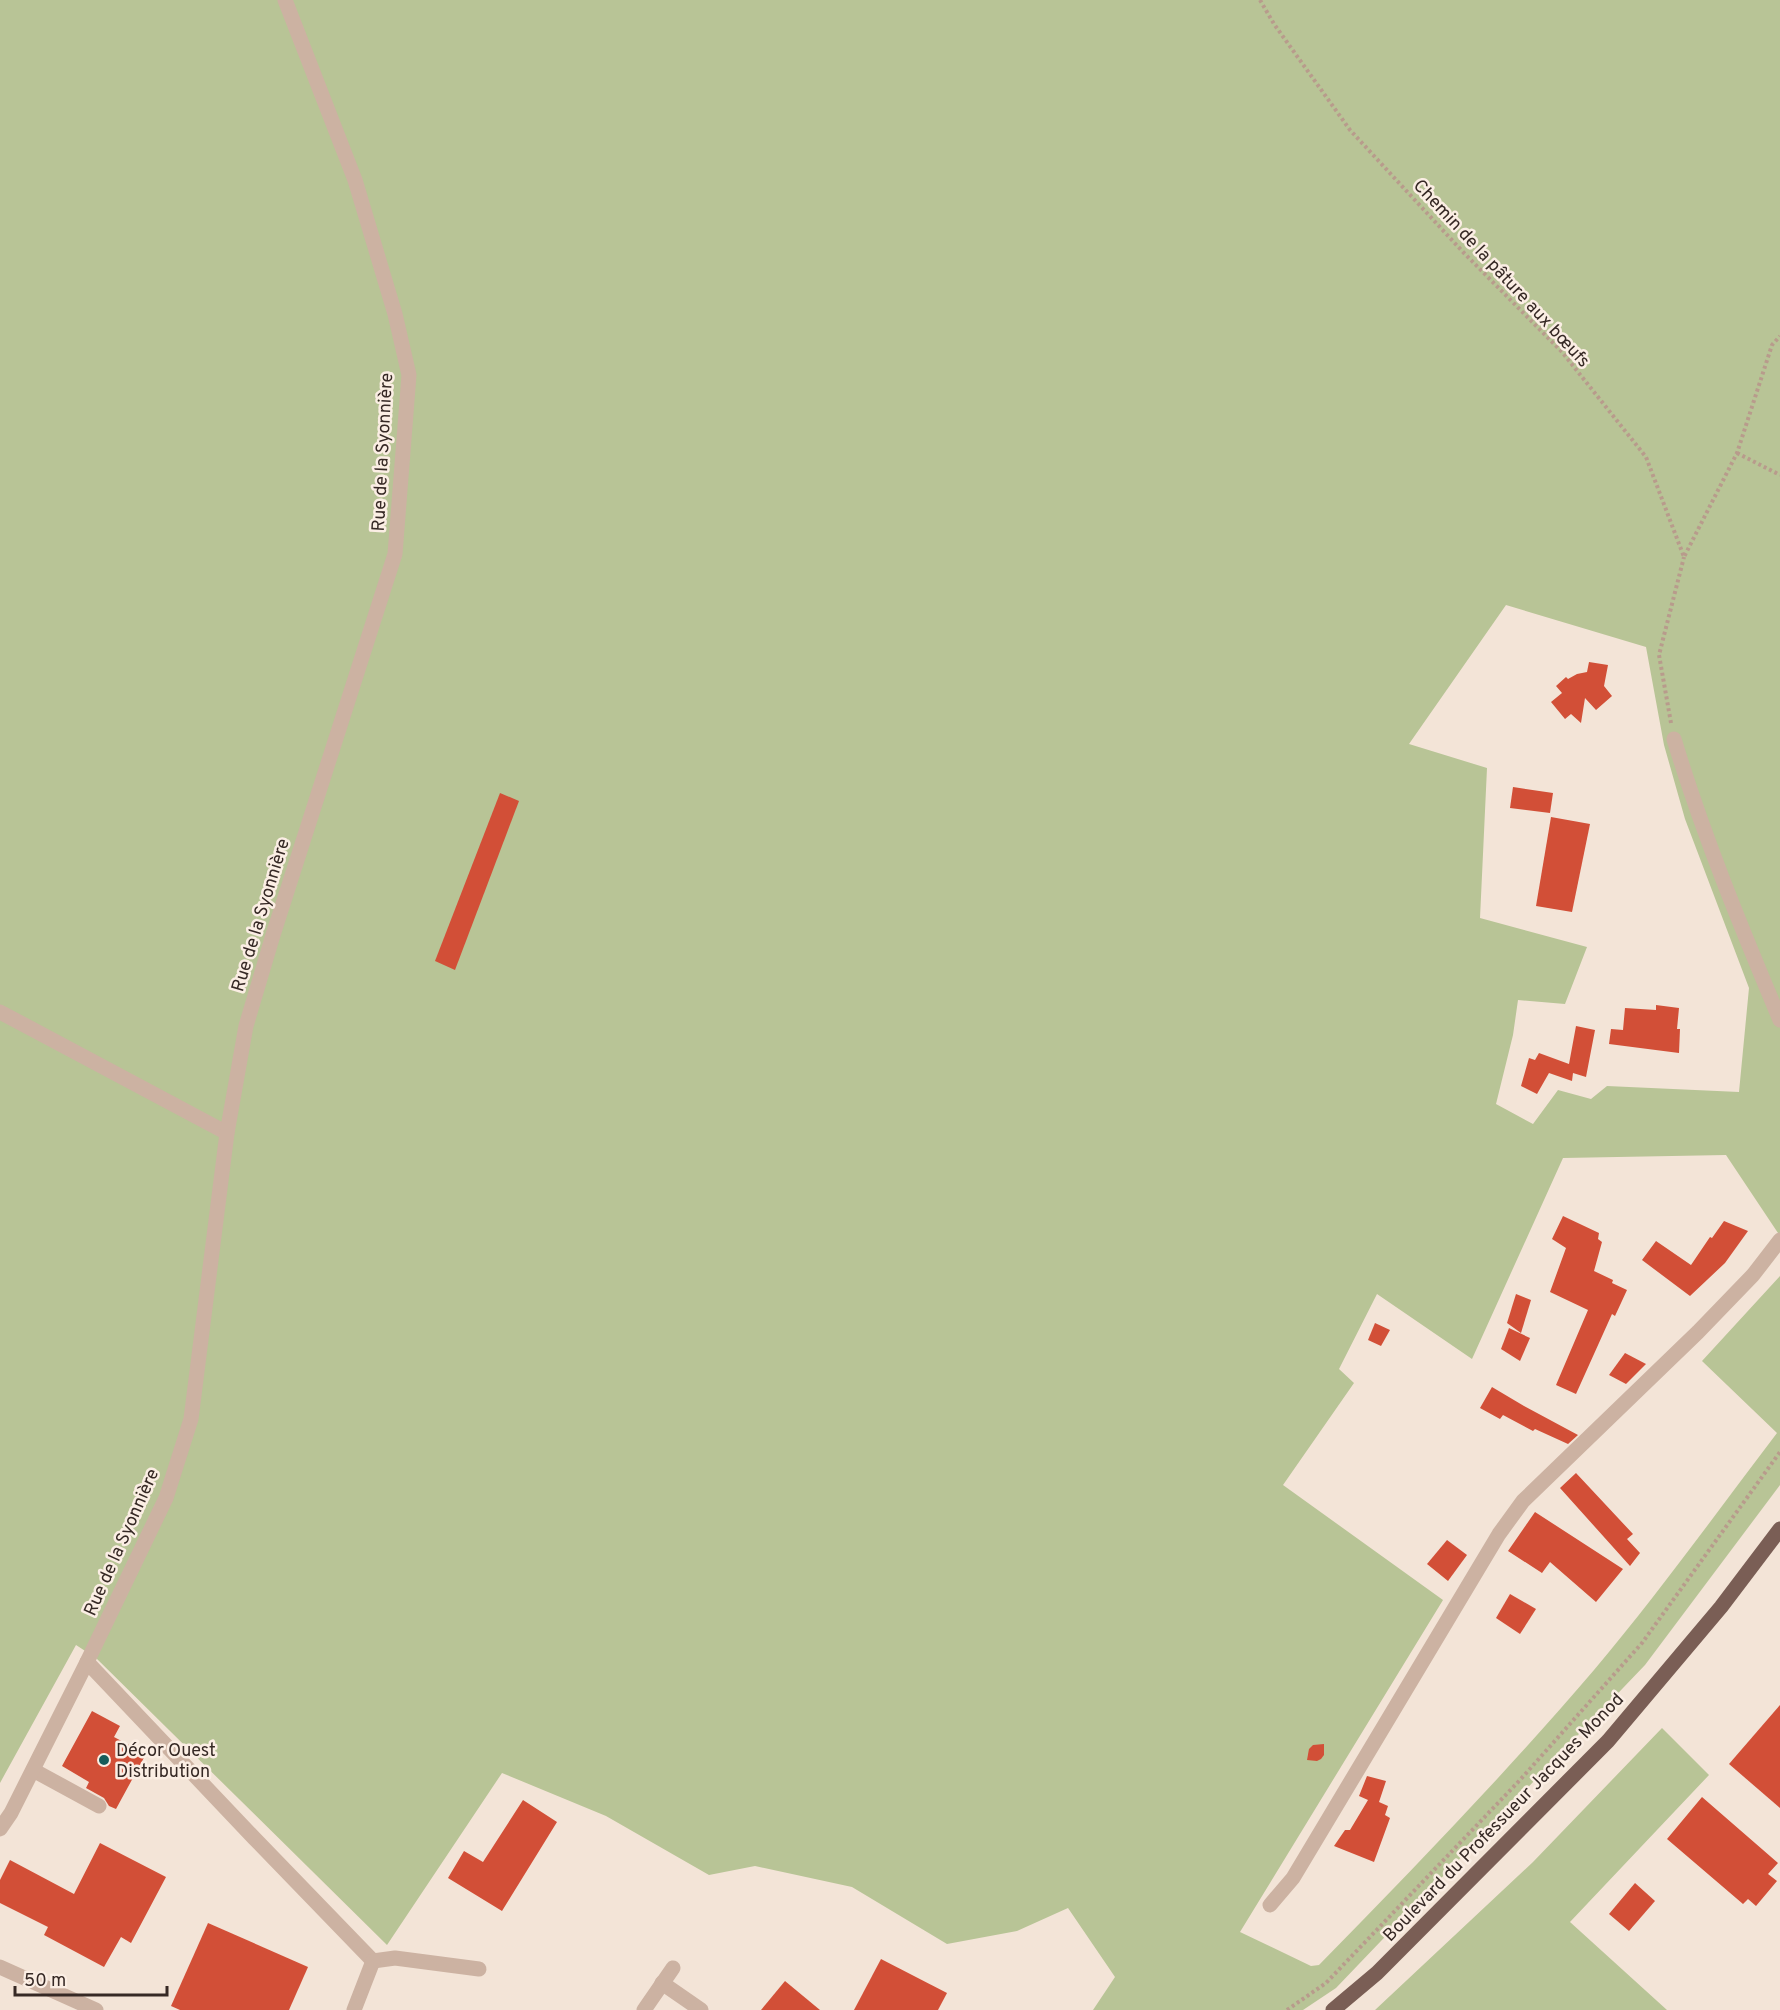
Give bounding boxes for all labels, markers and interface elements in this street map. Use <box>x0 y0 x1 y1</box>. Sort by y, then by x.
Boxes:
street label: Chemin de la pâture aux bœufs <box>1407 175 1594 373</box>
street label: Rue de la Syonnière <box>368 372 399 532</box>
street label: Rue de la Syonnière <box>227 836 296 995</box>
street label: Rue de la Syonnière <box>80 1465 165 1620</box>
street label: Boulevard du Professueur Jacques Monod <box>1379 1689 1629 1947</box>
place label: Décor Ouest Distribution <box>116 1740 216 1784</box>
marker: Décor Ouest Distribution <box>97 1753 111 1767</box>
scale bar <box>15 1959 166 1997</box>
text: 50 m <box>24 1970 66 1993</box>

